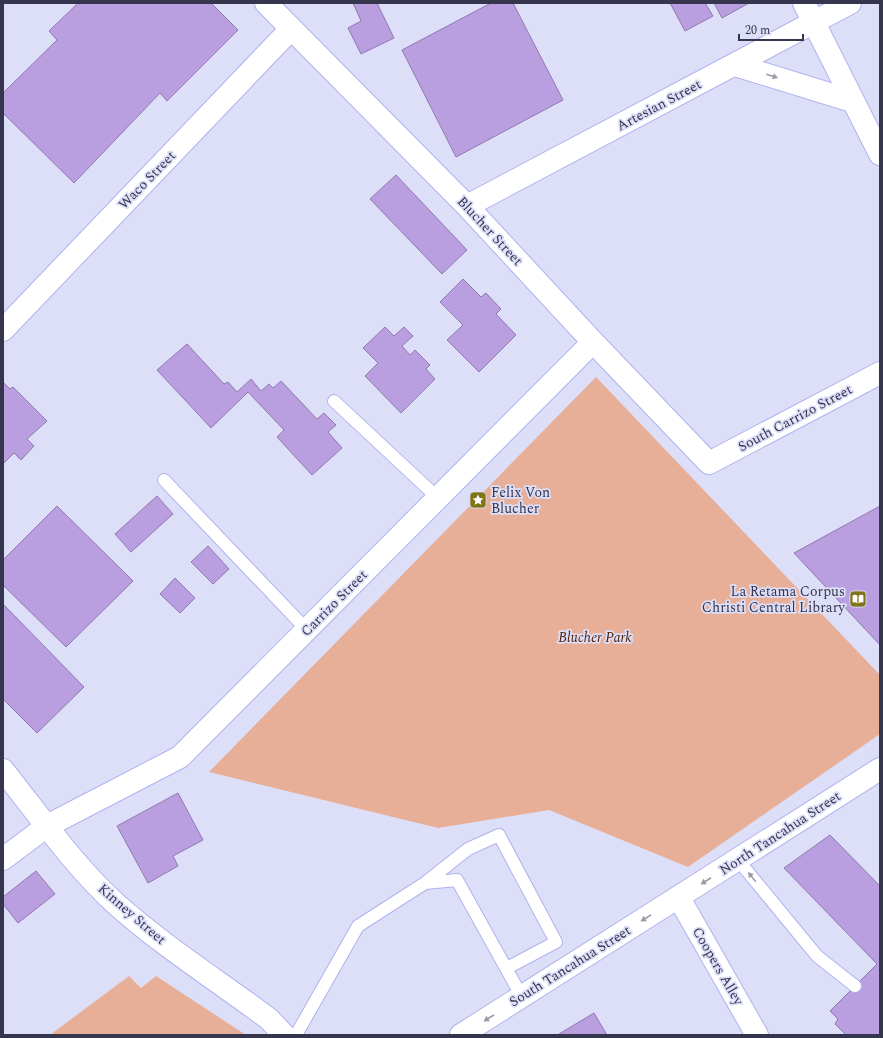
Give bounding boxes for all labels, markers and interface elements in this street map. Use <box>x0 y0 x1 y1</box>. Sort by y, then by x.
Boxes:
scale bar <box>739 16 803 42</box>
text: 20 m <box>745 21 770 40</box>
one-way arrow <box>766 73 778 79</box>
street label: Artesian Street <box>613 74 705 136</box>
street label: Waco Street <box>113 146 181 214</box>
street label: Blucher Street <box>452 191 528 271</box>
street label: South Carrizo Street <box>734 379 856 457</box>
place label: Felix Von Blucher <box>491 482 550 519</box>
place icon: Felix Von Blucher <box>468 490 488 510</box>
street label: Carrizo Street <box>296 565 372 641</box>
place label: La Retama Corpus Christi Central Library <box>702 581 846 618</box>
library icon: La Retama Corpus Christi Central Library <box>848 589 868 609</box>
park label: Blucher Park <box>558 627 632 648</box>
street label: North Tancahua Street <box>715 786 845 880</box>
one-way arrow <box>747 872 756 882</box>
one-way arrow <box>700 877 711 885</box>
street label: Kinney Street <box>93 878 171 950</box>
one-way arrow <box>640 915 652 922</box>
street label: South Tancahua Street <box>505 920 635 1012</box>
street label: Coopers Alley <box>687 923 750 1010</box>
one-way arrow <box>483 1014 495 1021</box>

